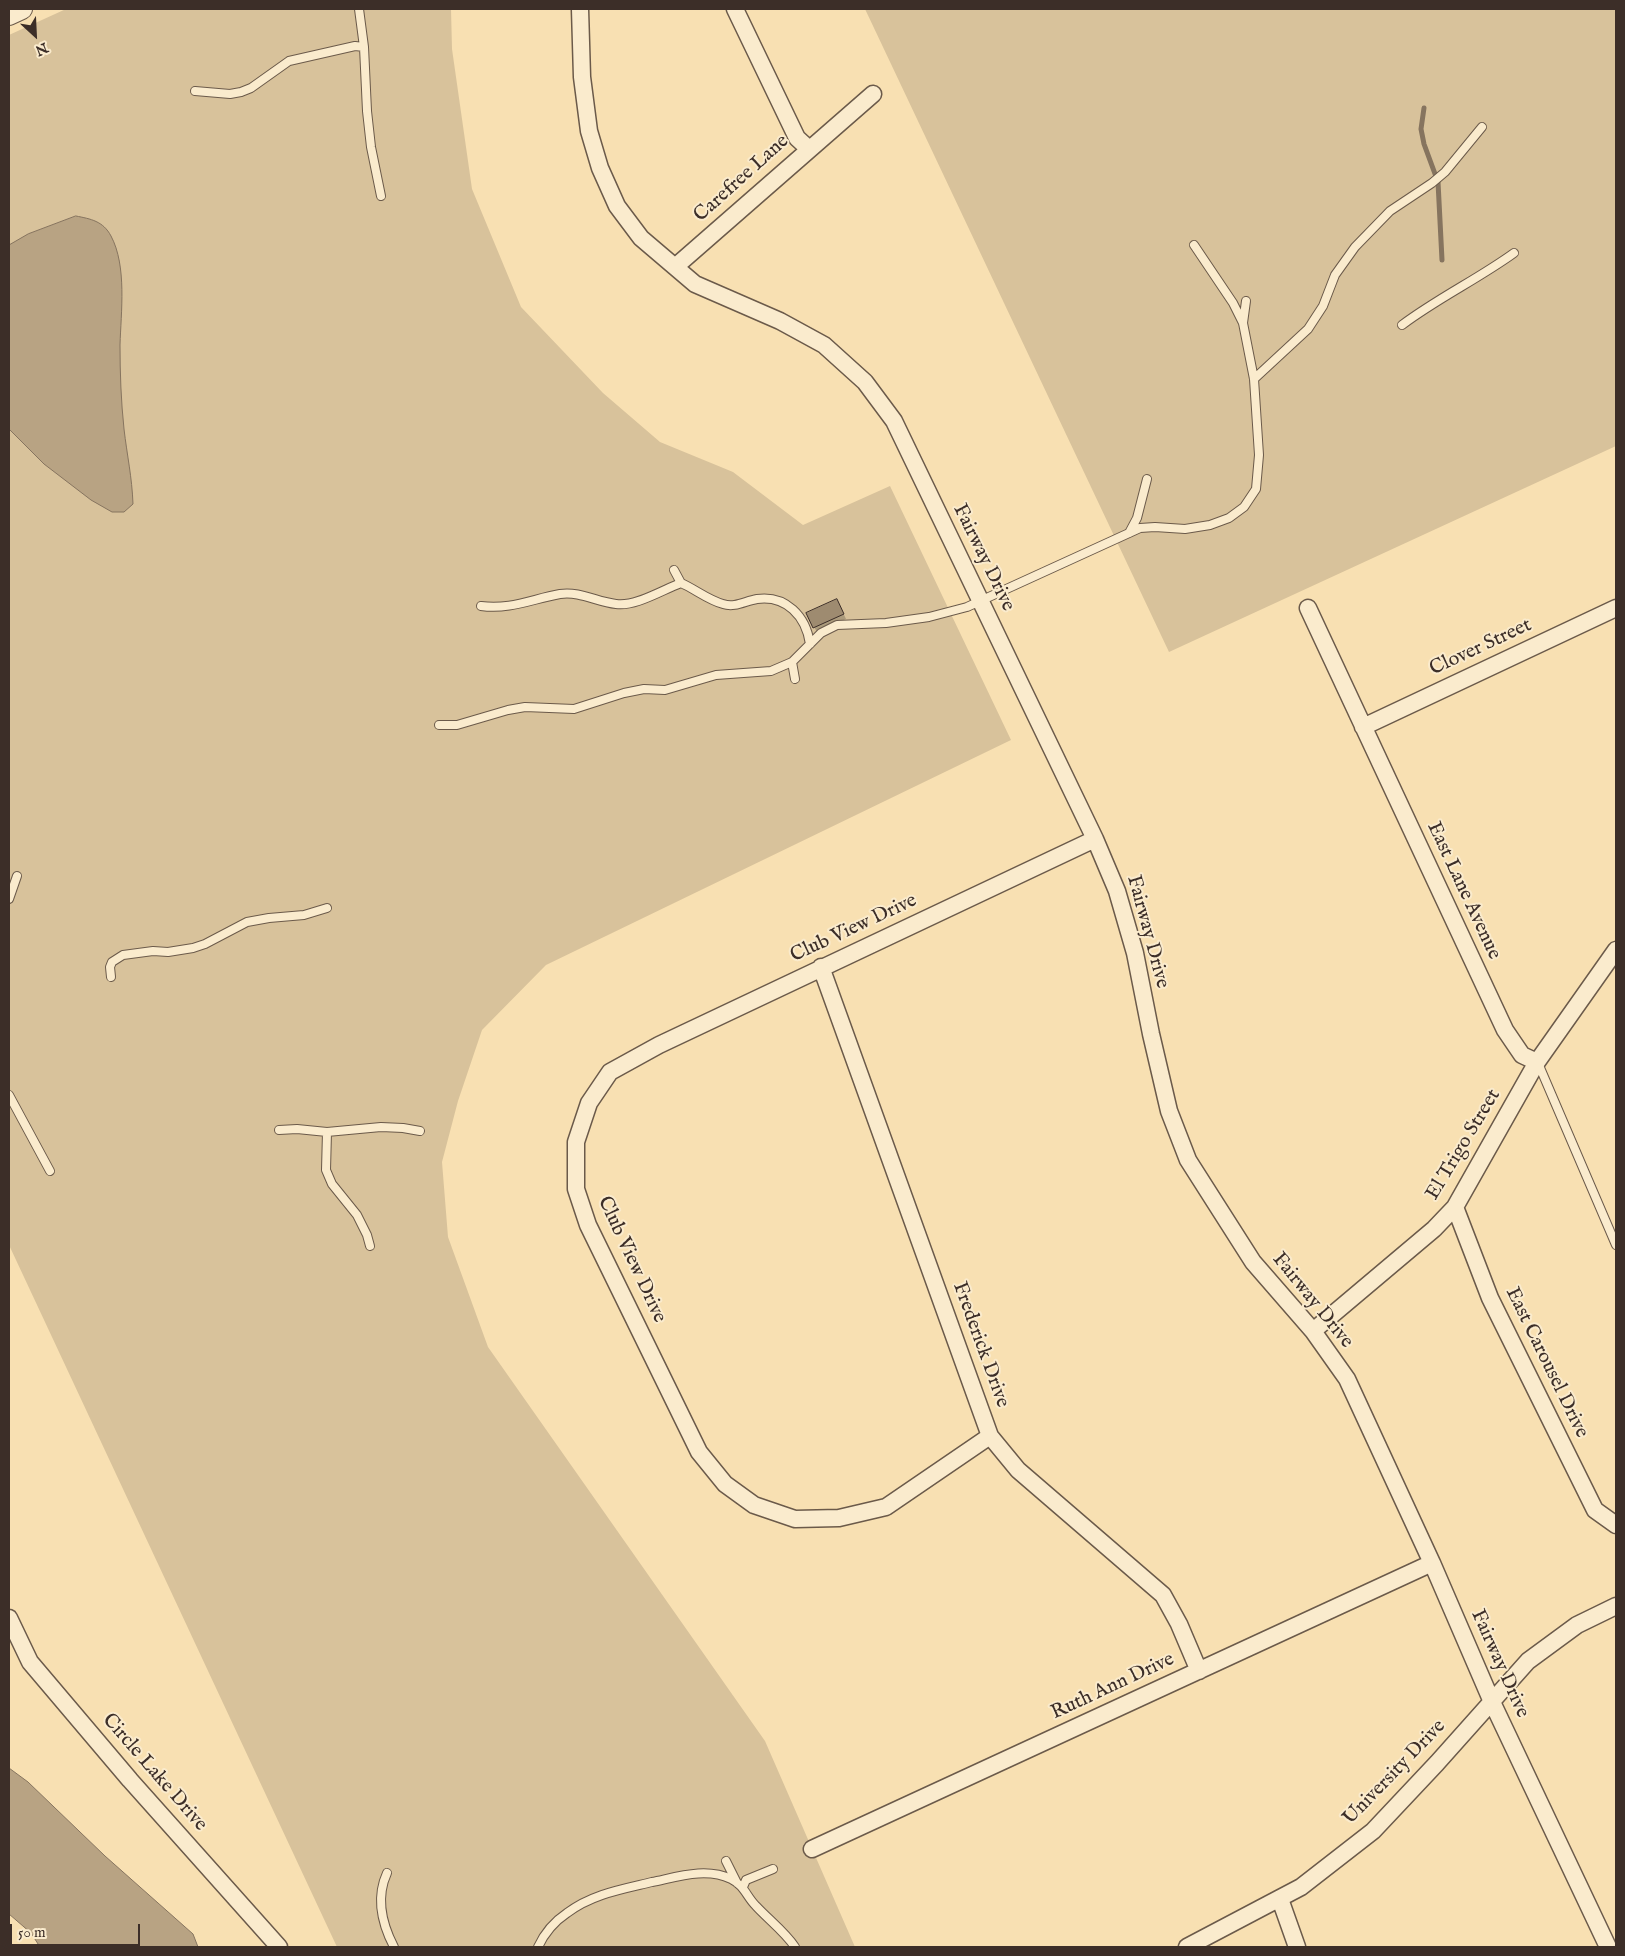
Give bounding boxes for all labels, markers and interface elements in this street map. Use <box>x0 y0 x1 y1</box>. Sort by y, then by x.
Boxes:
north arrow <box>10 10 60 60</box>
text: N <box>32 38 51 59</box>
street label: Carefree Lane <box>690 130 794 228</box>
street label: Fairway Drive <box>947 501 1019 615</box>
street label: Clover Street <box>1426 614 1536 682</box>
street label: East Lane Avenue <box>1421 818 1505 964</box>
street label: Fairway Drive <box>1120 873 1174 991</box>
street label: Club View Drive <box>787 889 921 969</box>
street label: El Trigo Street <box>1422 1085 1506 1205</box>
street label: Club View Drive <box>591 1193 671 1327</box>
street label: Fairway Drive <box>1266 1248 1358 1354</box>
street label: Frederick Drive <box>946 1279 1014 1411</box>
street label: East Carousel Drive <box>1499 1284 1593 1442</box>
street label: Fairway Drive <box>1464 1606 1534 1722</box>
street label: Ruth Ann Drive <box>1048 1648 1178 1726</box>
street label: Circle Lake Drive <box>96 1709 212 1837</box>
street label: University Drive <box>1339 1715 1451 1831</box>
scale bar <box>12 1914 142 1946</box>
text: 50 m <box>18 1923 46 1942</box>

